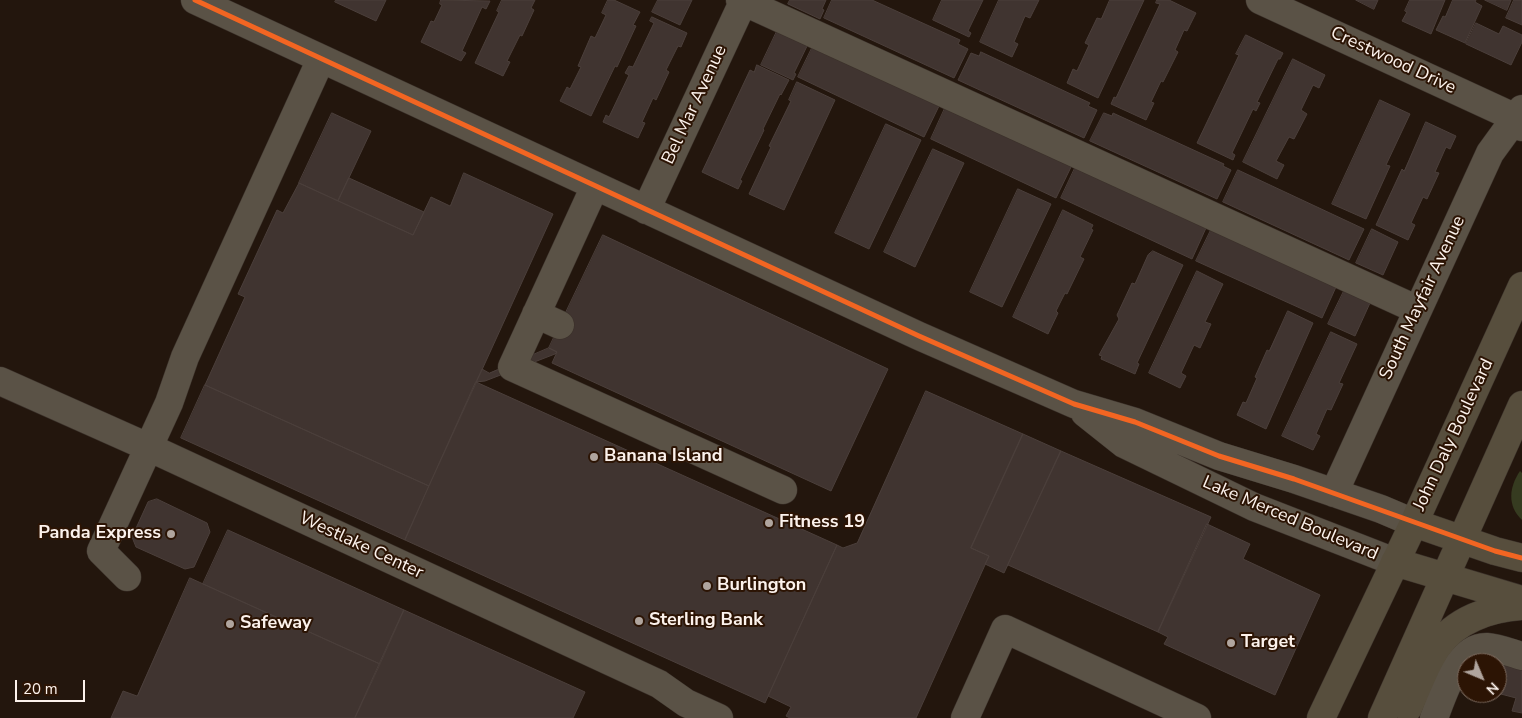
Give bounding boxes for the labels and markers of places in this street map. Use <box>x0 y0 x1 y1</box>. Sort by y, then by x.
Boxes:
place label: Banana Island <box>604 446 723 468</box>
marker: Banana Island <box>588 451 600 463</box>
place label: Fitness 19 <box>779 512 865 534</box>
marker: Fitness 19 <box>763 517 775 529</box>
place label: Panda Express <box>38 523 161 545</box>
marker: Panda Express <box>165 528 177 540</box>
place label: Burlington <box>717 575 806 597</box>
marker: Burlington <box>701 580 713 592</box>
place label: Sterling Bank <box>649 610 763 632</box>
place label: Safeway <box>240 613 312 635</box>
marker: Sterling Bank <box>633 615 645 627</box>
marker: Safeway <box>224 618 236 630</box>
place label: Target <box>1241 632 1295 654</box>
marker: Target <box>1225 637 1237 649</box>

